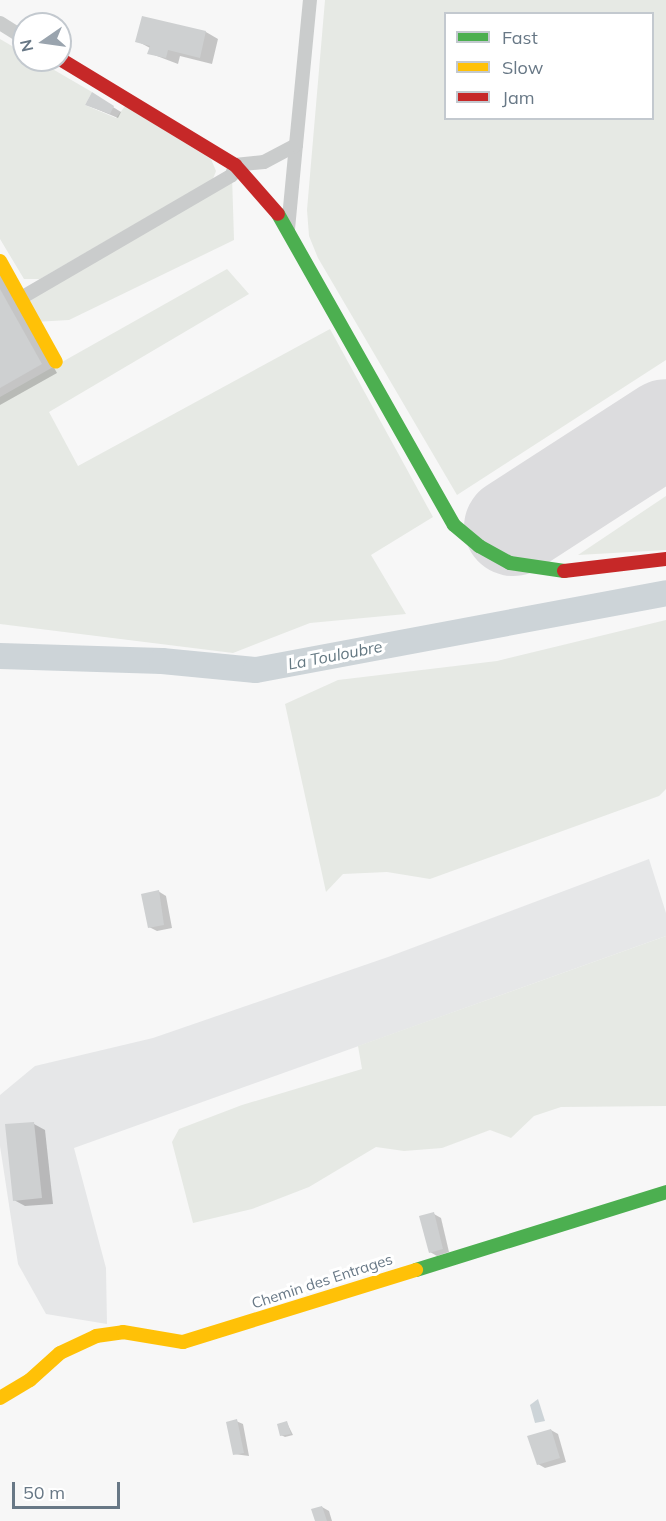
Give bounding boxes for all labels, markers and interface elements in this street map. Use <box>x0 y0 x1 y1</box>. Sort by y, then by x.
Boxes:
north arrow <box>12 12 72 72</box>
legend <box>444 12 654 120</box>
text: Fast <box>502 26 538 49</box>
text: N <box>15 37 38 54</box>
text: Slow <box>502 56 543 79</box>
text: Jam <box>502 86 535 109</box>
water label: La Touloubre <box>286 636 384 674</box>
street label: Chemin des Entrages <box>249 1250 395 1312</box>
scale bar <box>15 1470 123 1508</box>
text: 50 m <box>23 1481 65 1504</box>

